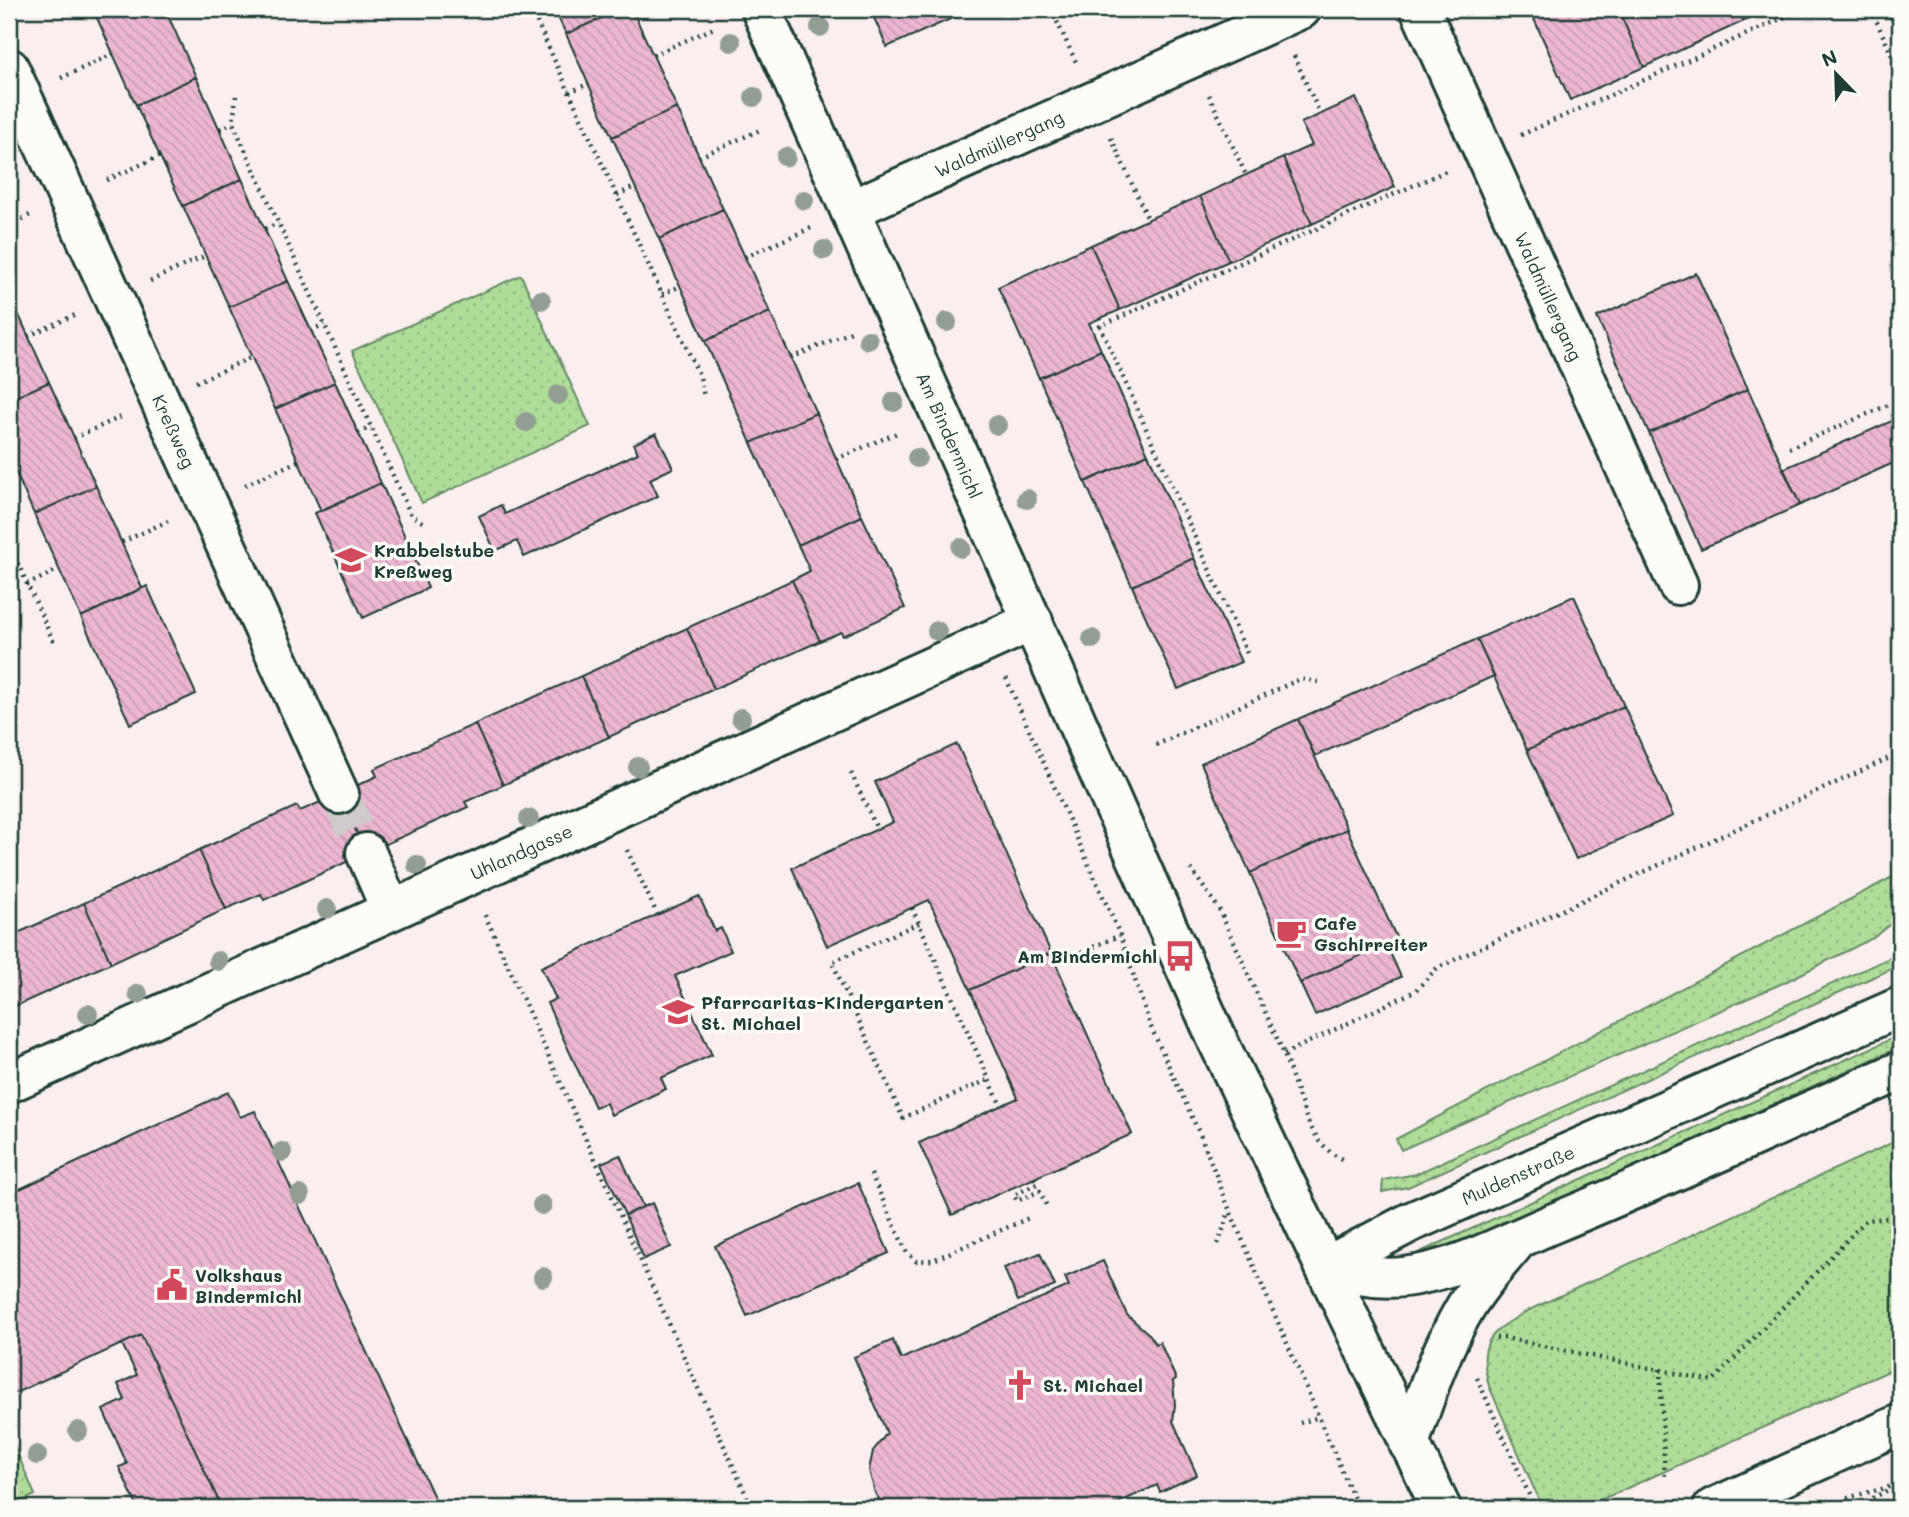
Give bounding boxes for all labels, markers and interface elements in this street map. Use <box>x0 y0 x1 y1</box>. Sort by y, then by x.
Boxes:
north arrow <box>1800 38 1870 108</box>
text: N <box>1818 44 1841 72</box>
street label: Waldmüllergang <box>931 104 1067 183</box>
street label: Waldmüllergang <box>1509 228 1588 365</box>
street label: Am Bindermichl <box>911 368 988 502</box>
street label: Kreßweg <box>147 391 201 472</box>
place label: Krabbelstube Kreßweg <box>374 538 495 583</box>
school or university icon: Krabbelstube Kreßweg <box>334 543 368 577</box>
street label: Uhlandgasse <box>466 818 576 885</box>
place label: Cafe Gschirreiter <box>1314 911 1428 956</box>
cafe icon: Cafe Gschirreiter <box>1274 916 1308 950</box>
bus stop icon: Am Bindermichl <box>1163 939 1197 973</box>
place label: Am Bindermichl <box>1017 944 1157 968</box>
place label: Pfarrcaritas-Kindergarten St. Michael <box>701 990 944 1035</box>
school or university icon: Pfarrcaritas-Kindergarten St. Michael <box>661 995 695 1029</box>
street label: Muldenstraße <box>1458 1140 1578 1210</box>
place label: Volkshaus Bindermichl <box>195 1263 302 1308</box>
public building icon: Volkshaus Bindermichl <box>155 1268 189 1302</box>
church icon: St. Michael <box>1003 1368 1037 1402</box>
place label: St. Michael <box>1043 1373 1143 1397</box>

